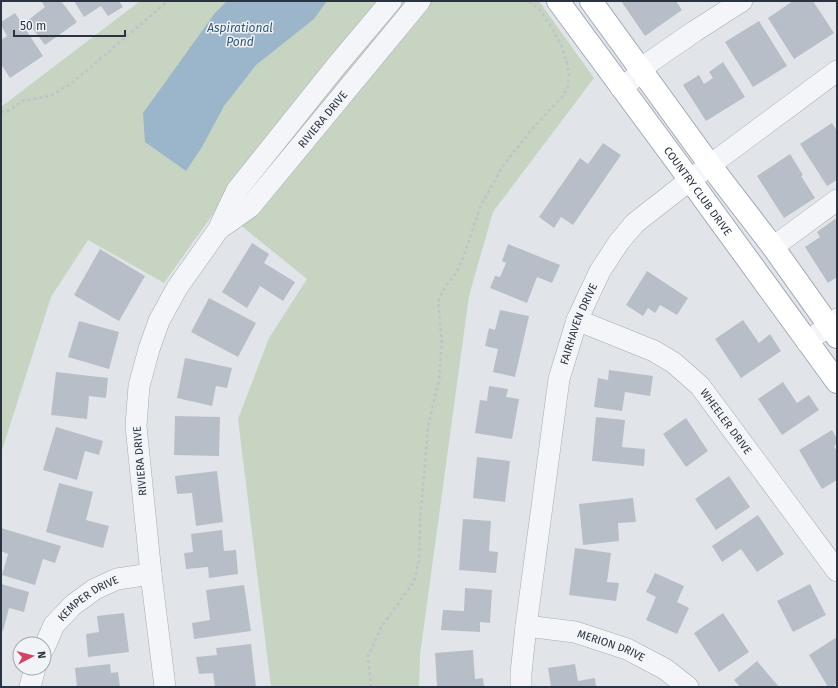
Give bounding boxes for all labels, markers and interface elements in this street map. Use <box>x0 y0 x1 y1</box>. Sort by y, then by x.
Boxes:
scale bar <box>14 12 125 38</box>
text: 50 m <box>20 19 46 33</box>
water label: Aspirational Pond <box>206 21 273 49</box>
street label: RIVIERA DRIVE <box>295 88 350 150</box>
street label: COUNTRY CLUB DRIVE <box>661 144 735 238</box>
street label: FAIRHAVEN DRIVE <box>557 281 600 366</box>
street label: WHEELER DRIVE <box>698 386 755 457</box>
street label: RIVIERA DRIVE <box>130 425 150 496</box>
street label: KEMPER DRIVE <box>55 573 121 624</box>
street label: MERION DRIVE <box>576 627 648 664</box>
north arrow <box>12 636 52 676</box>
text: N <box>35 650 48 659</box>

